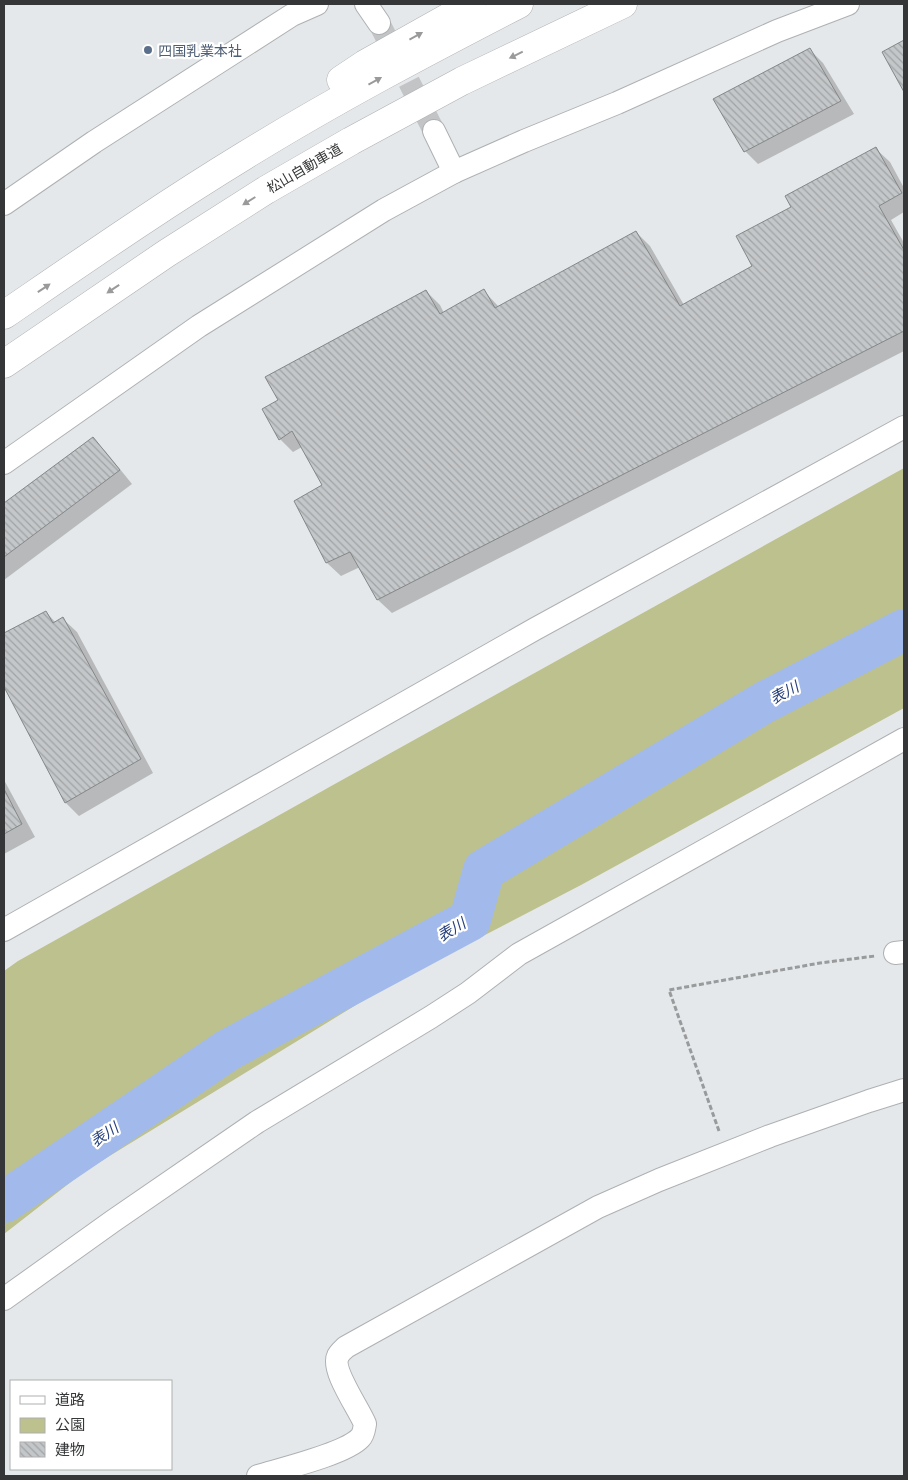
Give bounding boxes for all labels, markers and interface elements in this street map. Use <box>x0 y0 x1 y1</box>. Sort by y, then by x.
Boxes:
one-way arrow <box>409 31 422 40</box>
place label: 四国乳業本社 <box>158 41 242 60</box>
marker: 四国乳業本社 <box>142 44 154 56</box>
one-way arrow <box>509 51 523 59</box>
one-way arrow <box>367 77 382 85</box>
street label: 松山自動車道 <box>263 139 345 197</box>
one-way arrow <box>243 196 256 206</box>
one-way arrow <box>37 283 51 292</box>
one-way arrow <box>106 284 120 294</box>
water label: 表川 <box>766 675 804 708</box>
water label: 表川 <box>433 912 471 945</box>
water label: 表川 <box>86 1116 124 1151</box>
legend <box>10 1380 172 1470</box>
text: 道路 <box>55 1389 85 1409</box>
text: 公園 <box>55 1414 85 1434</box>
text: 建物 <box>55 1439 85 1459</box>

